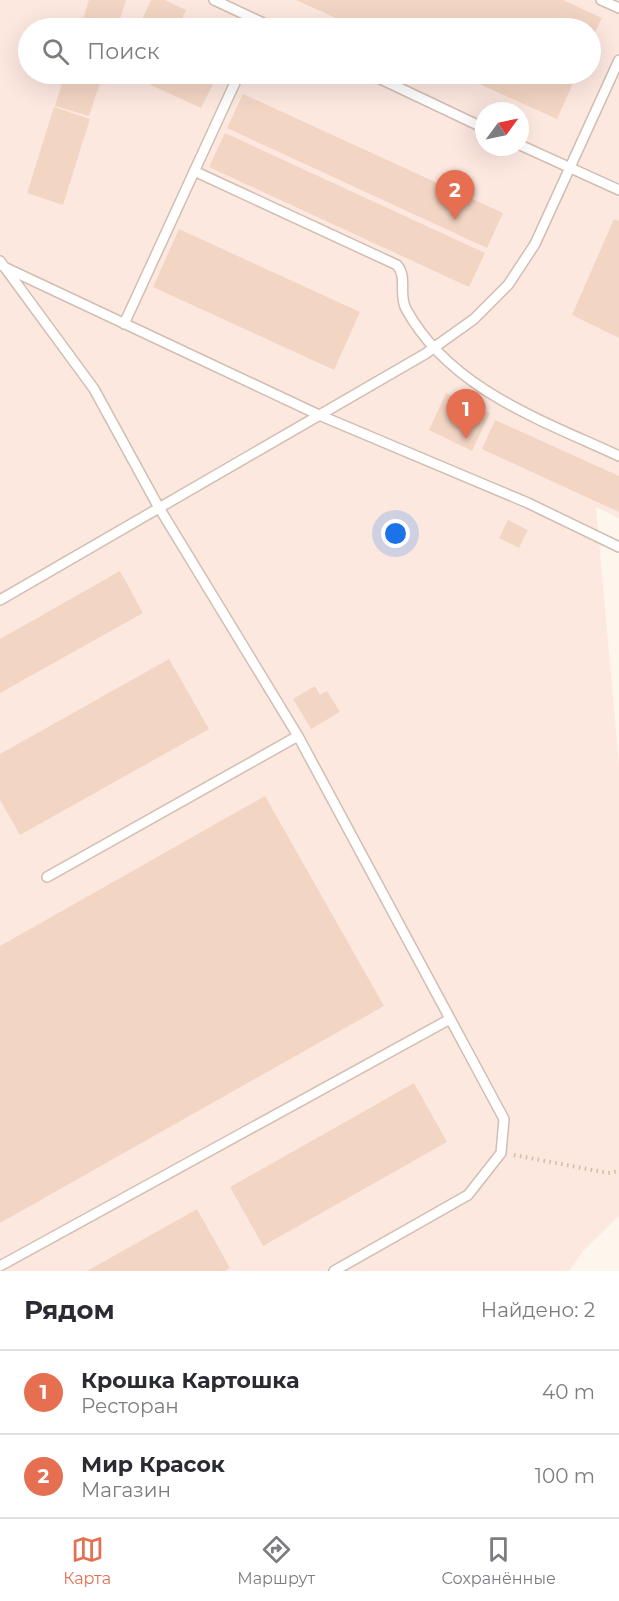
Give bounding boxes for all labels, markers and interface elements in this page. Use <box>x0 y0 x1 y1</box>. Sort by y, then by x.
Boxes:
search box <box>18 18 601 84</box>
icon: search <box>39 35 72 68</box>
text: Поиск <box>87 38 159 65</box>
north arrow <box>475 102 529 156</box>
pin: 2 <box>436 170 474 220</box>
pin: 1 <box>446 390 486 439</box>
your location <box>381 519 410 548</box>
text: Рядом <box>24 1294 115 1326</box>
text: Найдено: 2 <box>481 1298 595 1322</box>
text: Крошка Картошка <box>81 1367 300 1394</box>
text: 1 <box>40 1380 47 1404</box>
text: 40 m <box>542 1380 595 1404</box>
text: Ресторан <box>81 1394 179 1418</box>
text: Мир Красок <box>81 1451 225 1478</box>
text: 2 <box>38 1464 49 1488</box>
text: 100 m <box>535 1464 595 1488</box>
text: Магазин <box>81 1478 171 1502</box>
tab: Карта <box>63 1533 111 1588</box>
tab: Маршрут <box>237 1533 315 1588</box>
tab: Сохранённые <box>441 1533 556 1588</box>

